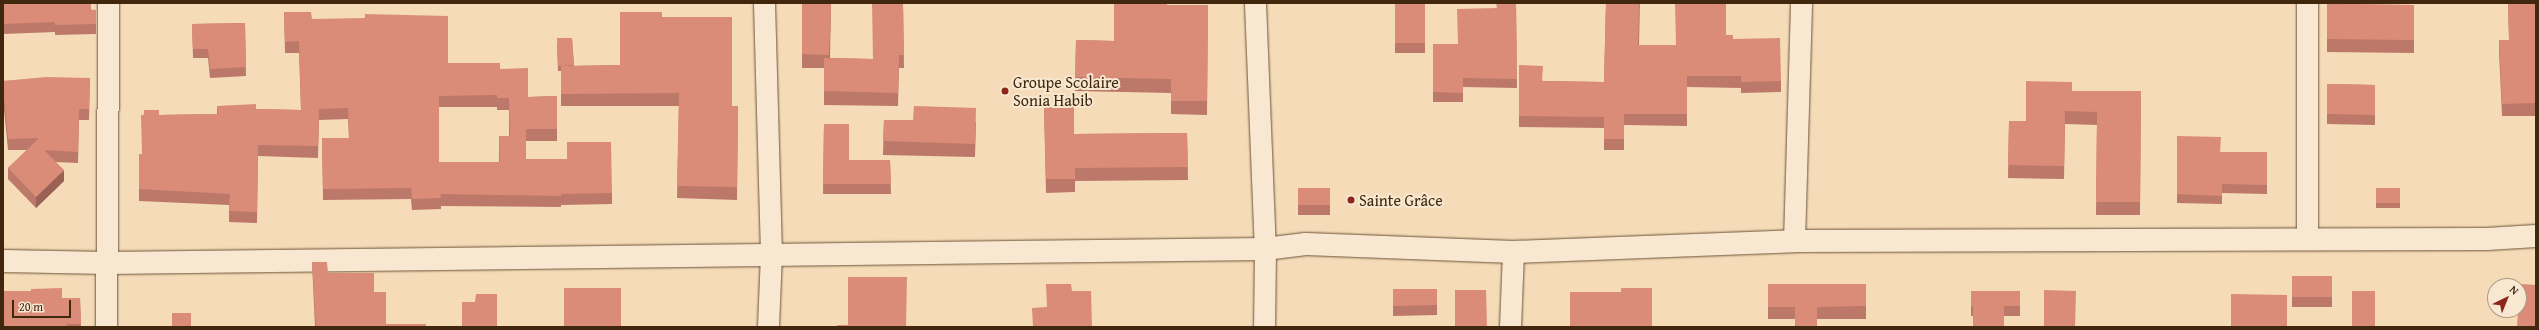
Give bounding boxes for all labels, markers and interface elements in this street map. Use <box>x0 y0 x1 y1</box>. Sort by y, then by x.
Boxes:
place label: Groupe Scolaire Sonia Habib <box>1013 72 1119 110</box>
marker: Groupe Scolaire Sonia Habib <box>1000 86 1010 96</box>
place label: Sainte Grâce <box>1359 190 1443 210</box>
marker: Sainte Grâce <box>1346 195 1356 205</box>
north arrow <box>2487 278 2527 318</box>
text: N <box>2506 282 2523 298</box>
scale bar <box>14 292 73 318</box>
text: 20 m <box>19 298 43 315</box>

